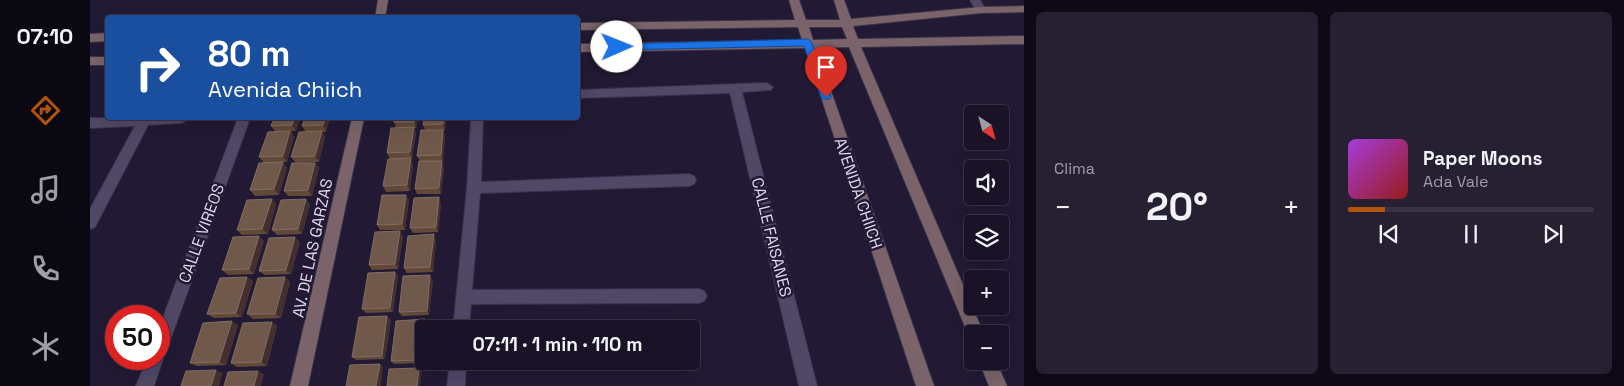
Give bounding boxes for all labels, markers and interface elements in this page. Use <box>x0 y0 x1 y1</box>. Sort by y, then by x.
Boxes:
position arrow <box>590 20 642 72</box>
text: 07:10 <box>17 22 73 50</box>
text: 80 m <box>208 32 290 76</box>
icon: right <box>125 35 190 100</box>
pin <box>805 46 847 97</box>
icon: arrive <box>812 53 840 81</box>
text: Avenida Chiich <box>208 75 362 103</box>
icon: directions <box>28 93 63 128</box>
north arrow <box>964 105 1009 150</box>
map controls <box>964 105 1009 370</box>
street label: AVENIDA CHIICH <box>830 135 887 252</box>
text: Paper Moons <box>1423 146 1542 171</box>
text: Clima <box>1054 158 1095 179</box>
button: sound <box>964 160 1009 205</box>
text: Ada Vale <box>1423 171 1488 192</box>
icon: music <box>28 172 63 207</box>
street label: CALLE FAISANES <box>747 175 797 299</box>
street label: AV. DE LAS GARZAS <box>287 176 338 320</box>
street label: CALLE VIREOS <box>174 181 229 286</box>
text: 20° <box>1146 183 1208 231</box>
text: − <box>1054 189 1071 225</box>
text: + <box>1283 189 1300 225</box>
button: layers <box>964 215 1009 260</box>
icon: previous <box>1375 220 1403 248</box>
icon: pause <box>1457 220 1485 248</box>
icon: next <box>1539 220 1567 248</box>
icon: phone <box>28 251 63 286</box>
button: + <box>964 270 1009 315</box>
speed limit sign: 50 <box>105 305 170 370</box>
button: − <box>964 325 1009 370</box>
icon: climate <box>28 329 63 364</box>
text: 07:11 · 1 min · 110 m <box>473 332 642 357</box>

